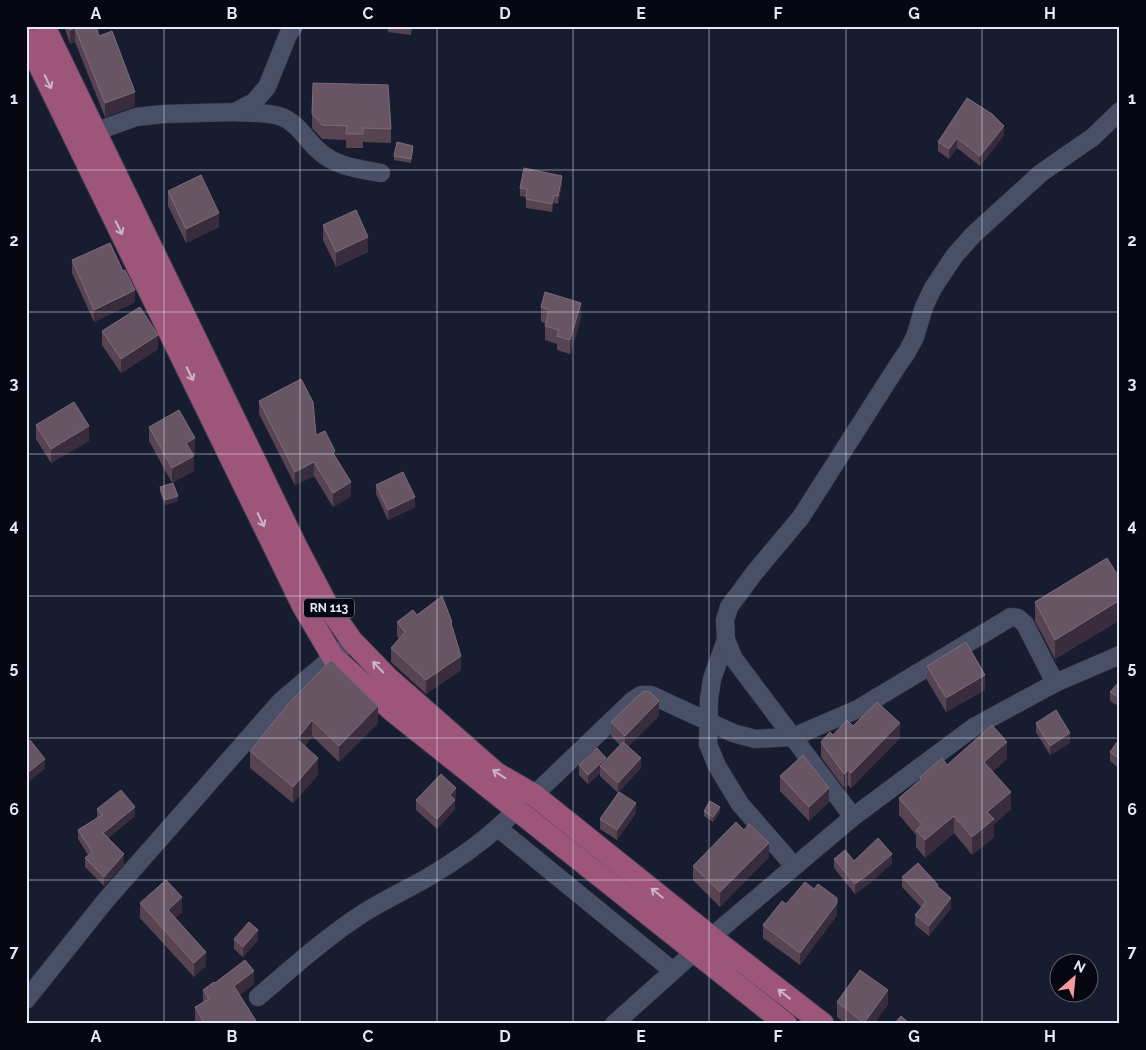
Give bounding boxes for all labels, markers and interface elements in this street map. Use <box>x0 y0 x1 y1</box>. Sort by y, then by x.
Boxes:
text: A <box>91 4 102 23</box>
text: B <box>227 4 238 23</box>
text: C <box>363 4 374 23</box>
text: D <box>499 4 511 23</box>
text: E <box>636 4 646 23</box>
text: F <box>773 4 783 23</box>
text: G <box>908 4 920 23</box>
text: H <box>1044 4 1056 23</box>
one-way arrow <box>43 74 53 89</box>
text: 1 <box>10 89 18 108</box>
text: 1 <box>1128 89 1136 108</box>
one-way arrow <box>114 220 124 235</box>
text: 2 <box>9 231 19 250</box>
text: 2 <box>1127 231 1137 250</box>
one-way arrow <box>186 366 195 381</box>
text: 3 <box>10 374 19 393</box>
text: 3 <box>1128 374 1137 393</box>
one-way arrow <box>257 512 266 527</box>
text: 4 <box>9 516 19 535</box>
text: 4 <box>1127 516 1137 535</box>
road number: RN 113 <box>304 598 354 618</box>
text: 5 <box>10 658 19 677</box>
text: 5 <box>1128 658 1137 677</box>
one-way arrow <box>372 661 384 673</box>
one-way arrow <box>493 769 507 779</box>
text: 6 <box>9 800 19 819</box>
text: 6 <box>1127 800 1137 819</box>
one-way arrow <box>650 888 663 899</box>
text: 7 <box>10 942 19 961</box>
text: 7 <box>1128 942 1137 961</box>
north arrow <box>1048 952 1098 1002</box>
text: N <box>1072 957 1088 976</box>
one-way arrow <box>778 988 791 999</box>
text: A <box>91 1027 102 1046</box>
text: B <box>227 1027 238 1046</box>
text: C <box>363 1027 374 1046</box>
text: D <box>499 1027 511 1046</box>
text: E <box>636 1027 646 1046</box>
text: F <box>773 1027 783 1046</box>
text: G <box>908 1027 920 1046</box>
text: H <box>1044 1027 1056 1046</box>

